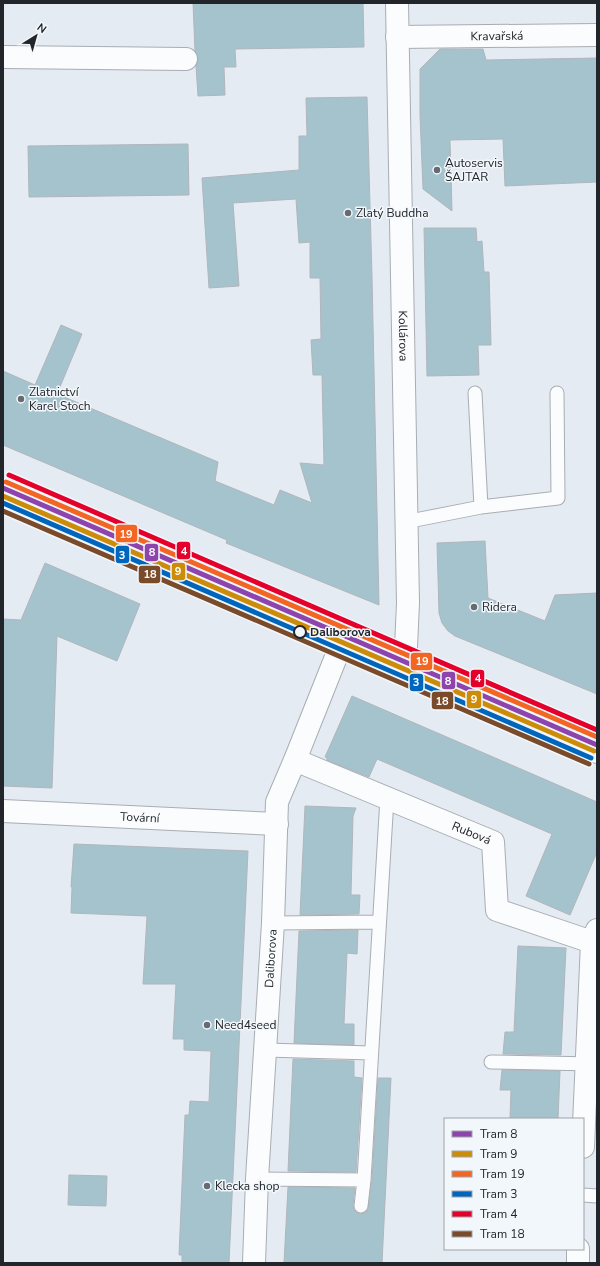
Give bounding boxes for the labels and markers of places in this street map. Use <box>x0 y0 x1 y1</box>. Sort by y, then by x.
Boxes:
place label: Autoservis ŠAJTAR <box>445 155 503 185</box>
marker: Autoservis ŠAJTAR <box>432 165 442 175</box>
place label: Zlatý Buddha <box>356 205 429 221</box>
marker: Zlatý Buddha <box>343 208 353 218</box>
place label: Zlatnictví Karel Stoch <box>29 384 91 414</box>
marker: Zlatnictví Karel Stoch <box>16 394 26 404</box>
place label: Ridera <box>482 599 517 615</box>
marker: Ridera <box>469 602 479 612</box>
place label: Daliborova <box>310 624 371 640</box>
marker: Daliborova <box>293 625 307 639</box>
place label: Need4seed <box>215 1017 276 1033</box>
marker: Need4seed <box>202 1020 212 1030</box>
place label: Klecka shop <box>215 1178 280 1194</box>
marker: Klecka shop <box>202 1181 212 1191</box>

